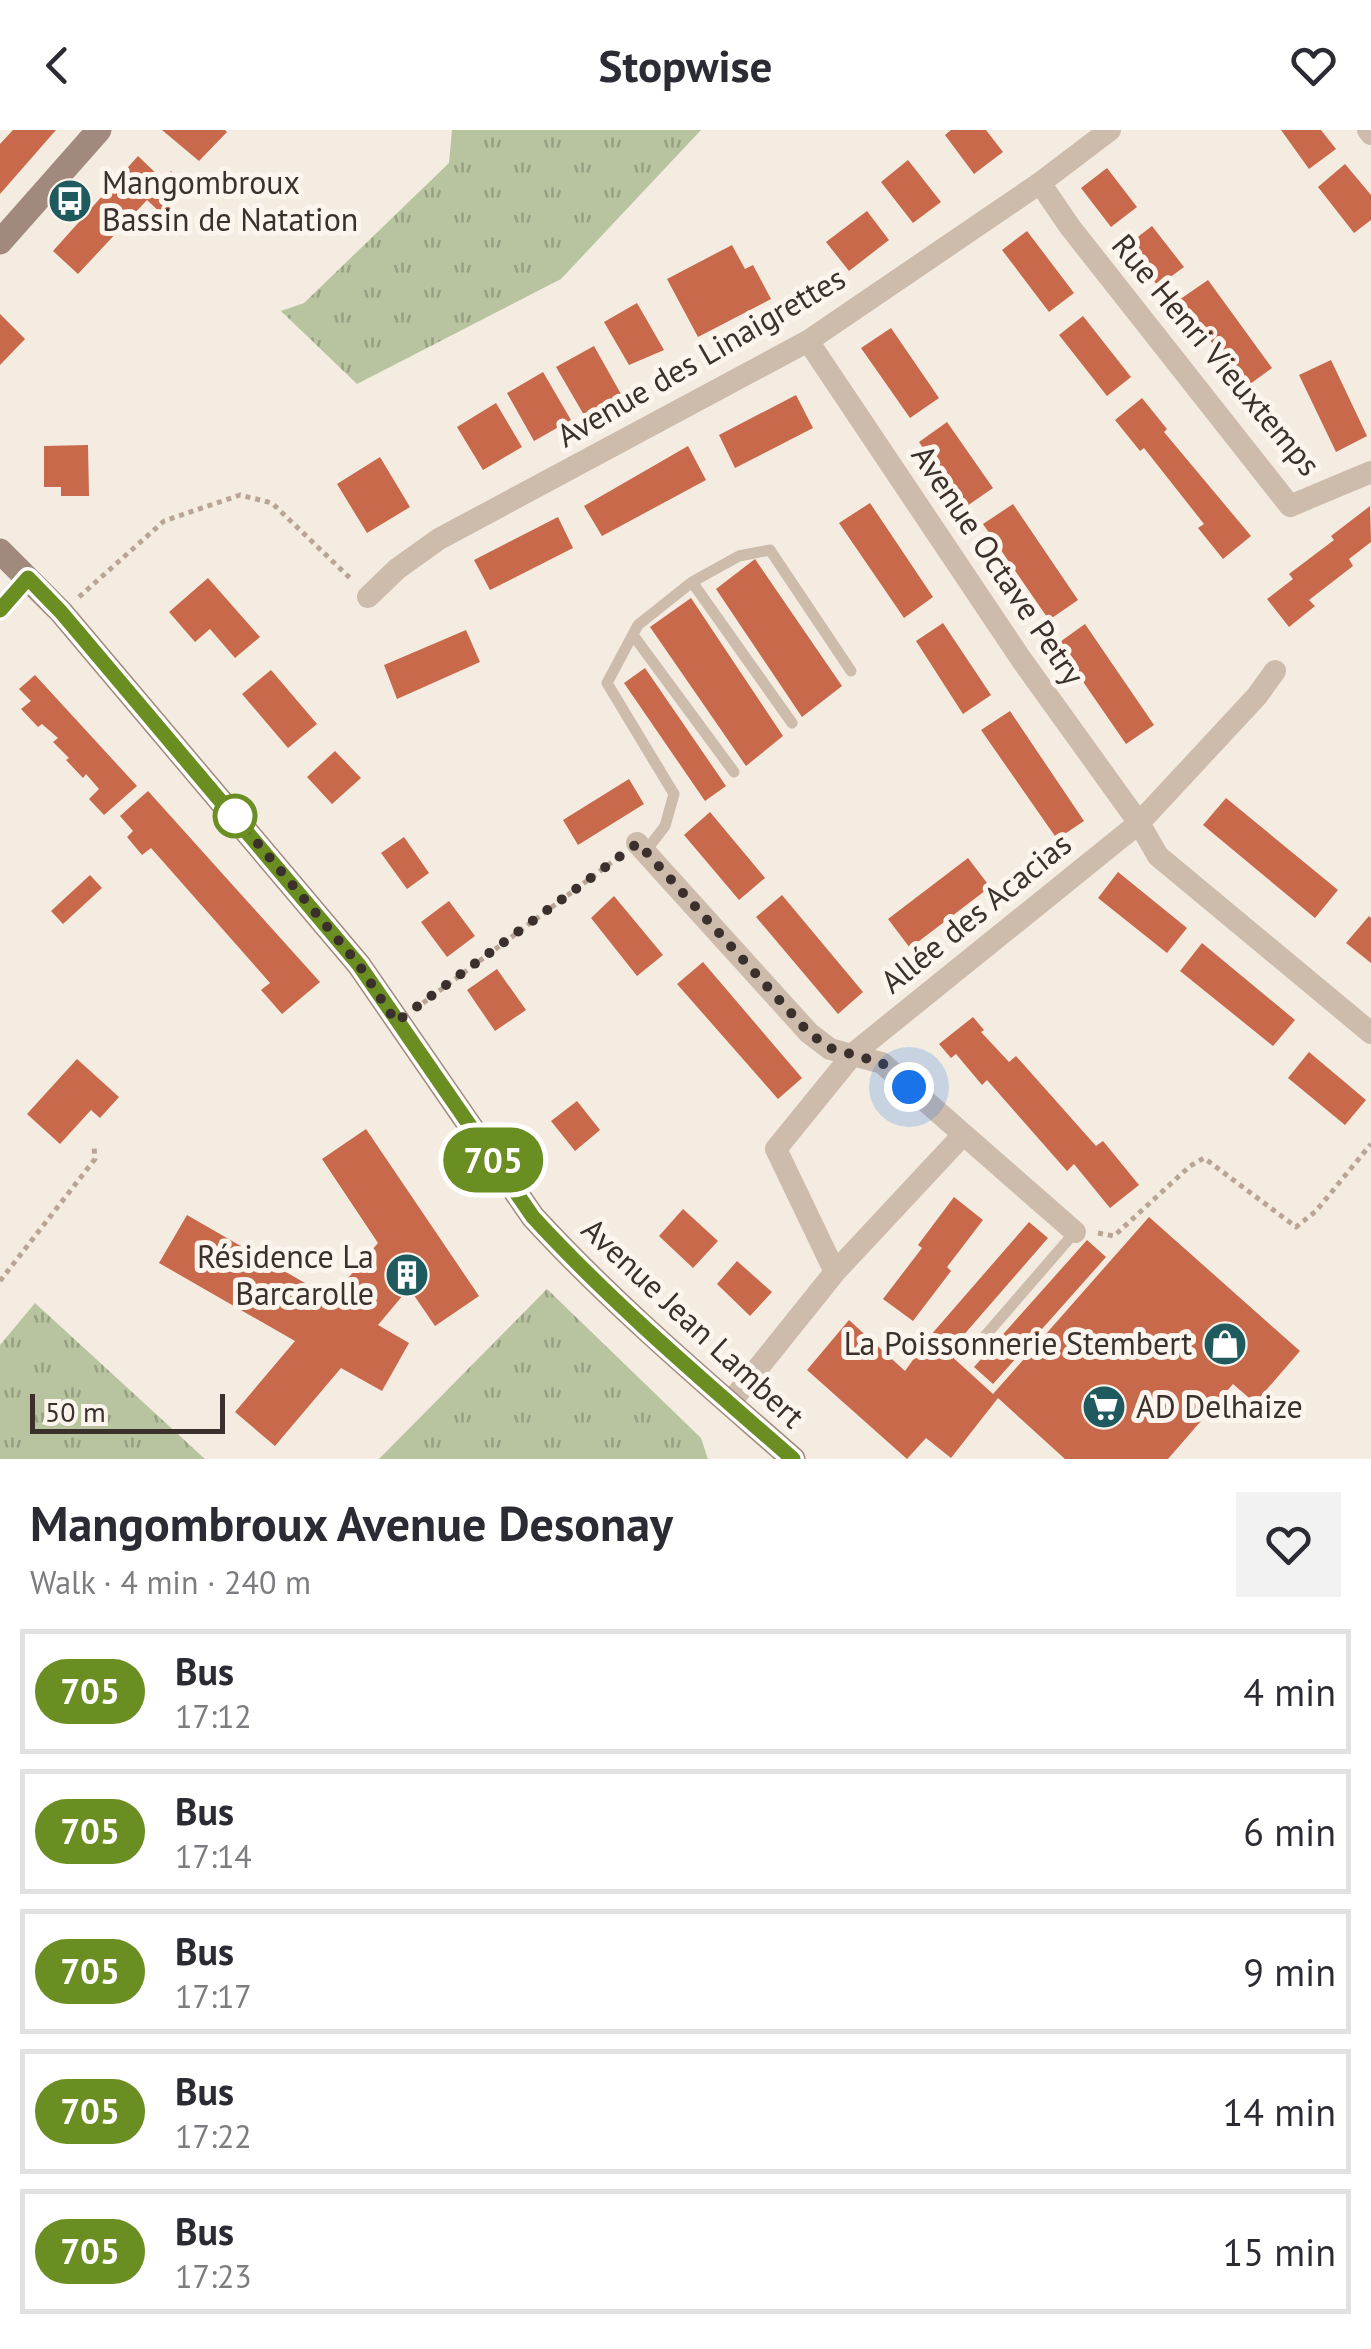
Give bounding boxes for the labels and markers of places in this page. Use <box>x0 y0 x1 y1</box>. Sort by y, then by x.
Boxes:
place label: Mangombroux Bassin de Natation <box>102 161 358 240</box>
bus stop icon: Mangombroux Bassin de Natation <box>47 178 93 224</box>
unlabelled marker <box>214 795 256 837</box>
place label: Résidence La Barcarolle <box>197 1235 374 1314</box>
building icon: Résidence La Barcarolle <box>384 1252 430 1298</box>
shop icon: La Poissonnerie Stembert <box>1202 1321 1248 1367</box>
place label: La Poissonnerie Stembert <box>844 1322 1192 1364</box>
supermarket icon: AD Delhaize <box>1081 1384 1127 1430</box>
place label: AD Delhaize <box>1136 1385 1303 1427</box>

